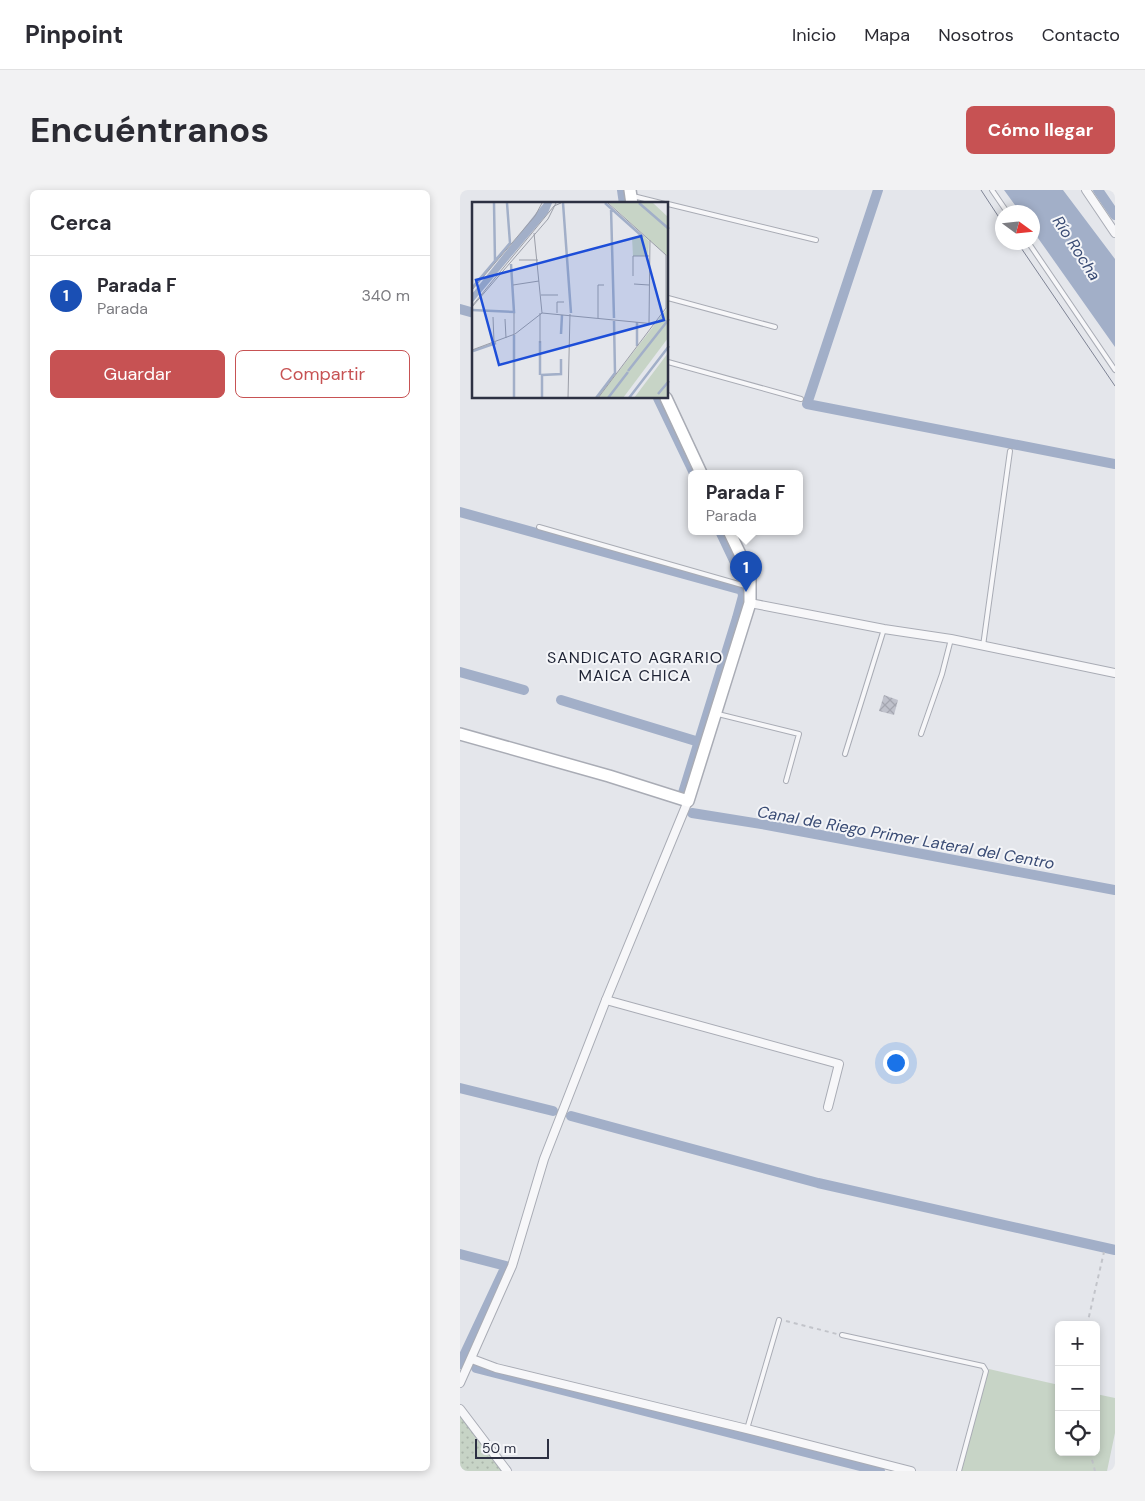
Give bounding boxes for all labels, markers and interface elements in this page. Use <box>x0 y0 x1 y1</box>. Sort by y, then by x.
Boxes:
text: Pinpoint <box>25 19 123 50</box>
text: Inicio <box>792 23 836 47</box>
text: Mapa <box>864 23 910 47</box>
text: Nosotros <box>938 23 1014 47</box>
text: Contacto <box>1042 23 1120 47</box>
button: Cómo llegar <box>966 106 1115 154</box>
text: Encuéntranos <box>30 107 269 153</box>
inset map <box>472 202 669 399</box>
north arrow <box>995 205 1040 250</box>
text: Cerca <box>50 209 112 237</box>
water label: Río Rocha <box>1048 212 1105 285</box>
text: Parada F <box>97 273 177 298</box>
text: 1 <box>63 285 69 306</box>
text: 340 m <box>361 285 410 306</box>
text: Parada <box>97 298 148 319</box>
button: Guardar <box>50 350 225 398</box>
button: Compartir <box>235 350 410 398</box>
popup <box>688 470 803 535</box>
text: Parada F <box>706 480 785 505</box>
text: Parada <box>706 505 757 526</box>
pin: 1 <box>730 551 762 592</box>
district label: SANDICATO AGRARIO MAICA CHICA <box>547 647 723 686</box>
water label: Canal de Riego Primer Lateral del Centro <box>756 801 1056 874</box>
your location <box>883 1050 909 1076</box>
map controls <box>1055 1321 1100 1456</box>
button: + <box>1055 1321 1100 1366</box>
button: − <box>1055 1366 1100 1411</box>
button: locate <box>1055 1411 1100 1456</box>
scale bar <box>475 1436 549 1459</box>
text: 50 m <box>482 1439 516 1457</box>

